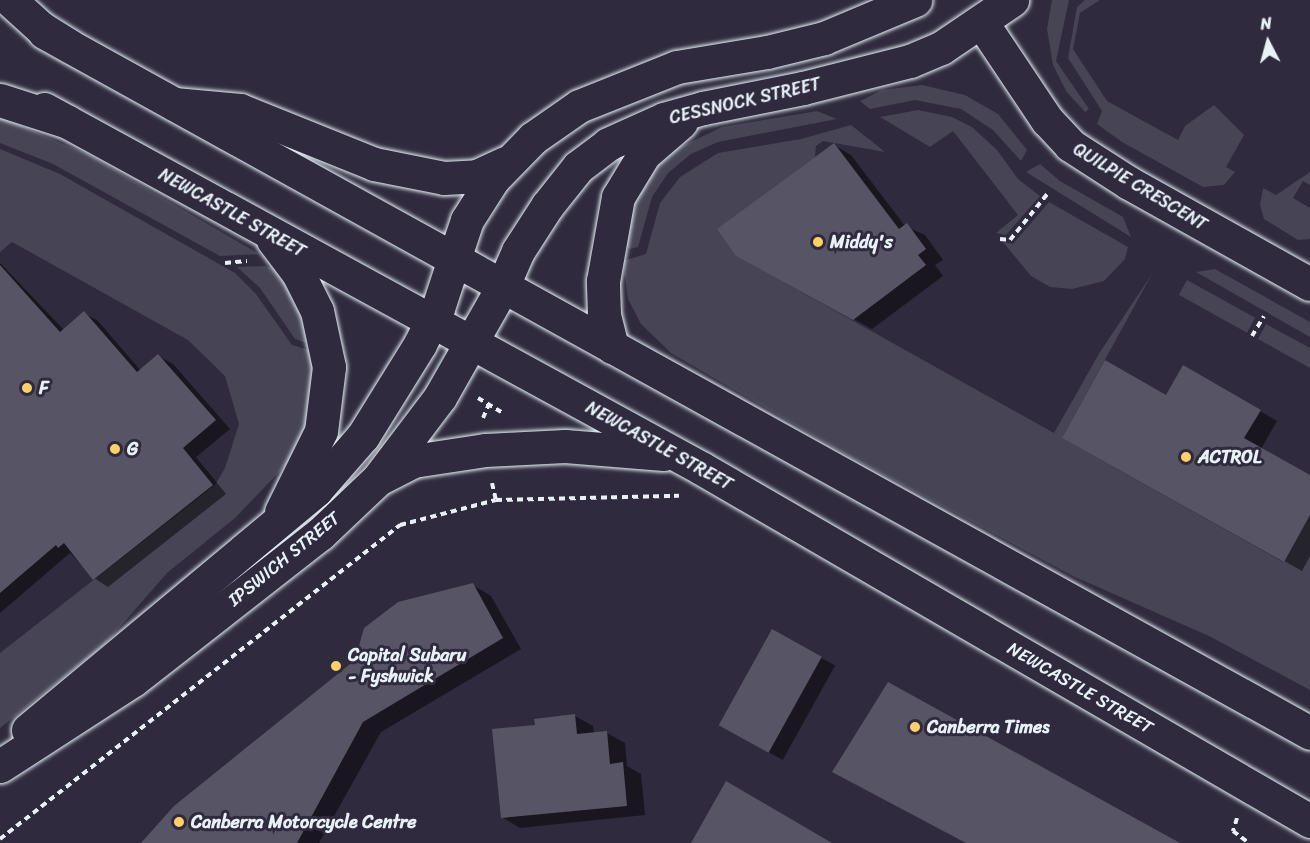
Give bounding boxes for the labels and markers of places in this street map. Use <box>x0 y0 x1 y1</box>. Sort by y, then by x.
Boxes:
place label: Middy's <box>830 231 893 253</box>
marker: Middy's <box>811 235 825 249</box>
place label: F <box>39 377 49 399</box>
marker: F <box>20 381 34 395</box>
place label: G <box>127 438 138 460</box>
marker: G <box>108 442 122 456</box>
place label: ACTROL <box>1198 446 1261 468</box>
marker: ACTROL <box>1179 450 1193 464</box>
place label: Capital Subaru - Fyshwick <box>348 645 466 688</box>
marker: Capital Subaru - Fyshwick <box>329 659 343 673</box>
place label: Canberra Times <box>927 716 1051 738</box>
marker: Canberra Times <box>908 720 922 734</box>
place label: Canberra Motorcycle Centre <box>191 811 417 833</box>
marker: Canberra Motorcycle Centre <box>172 815 186 829</box>

